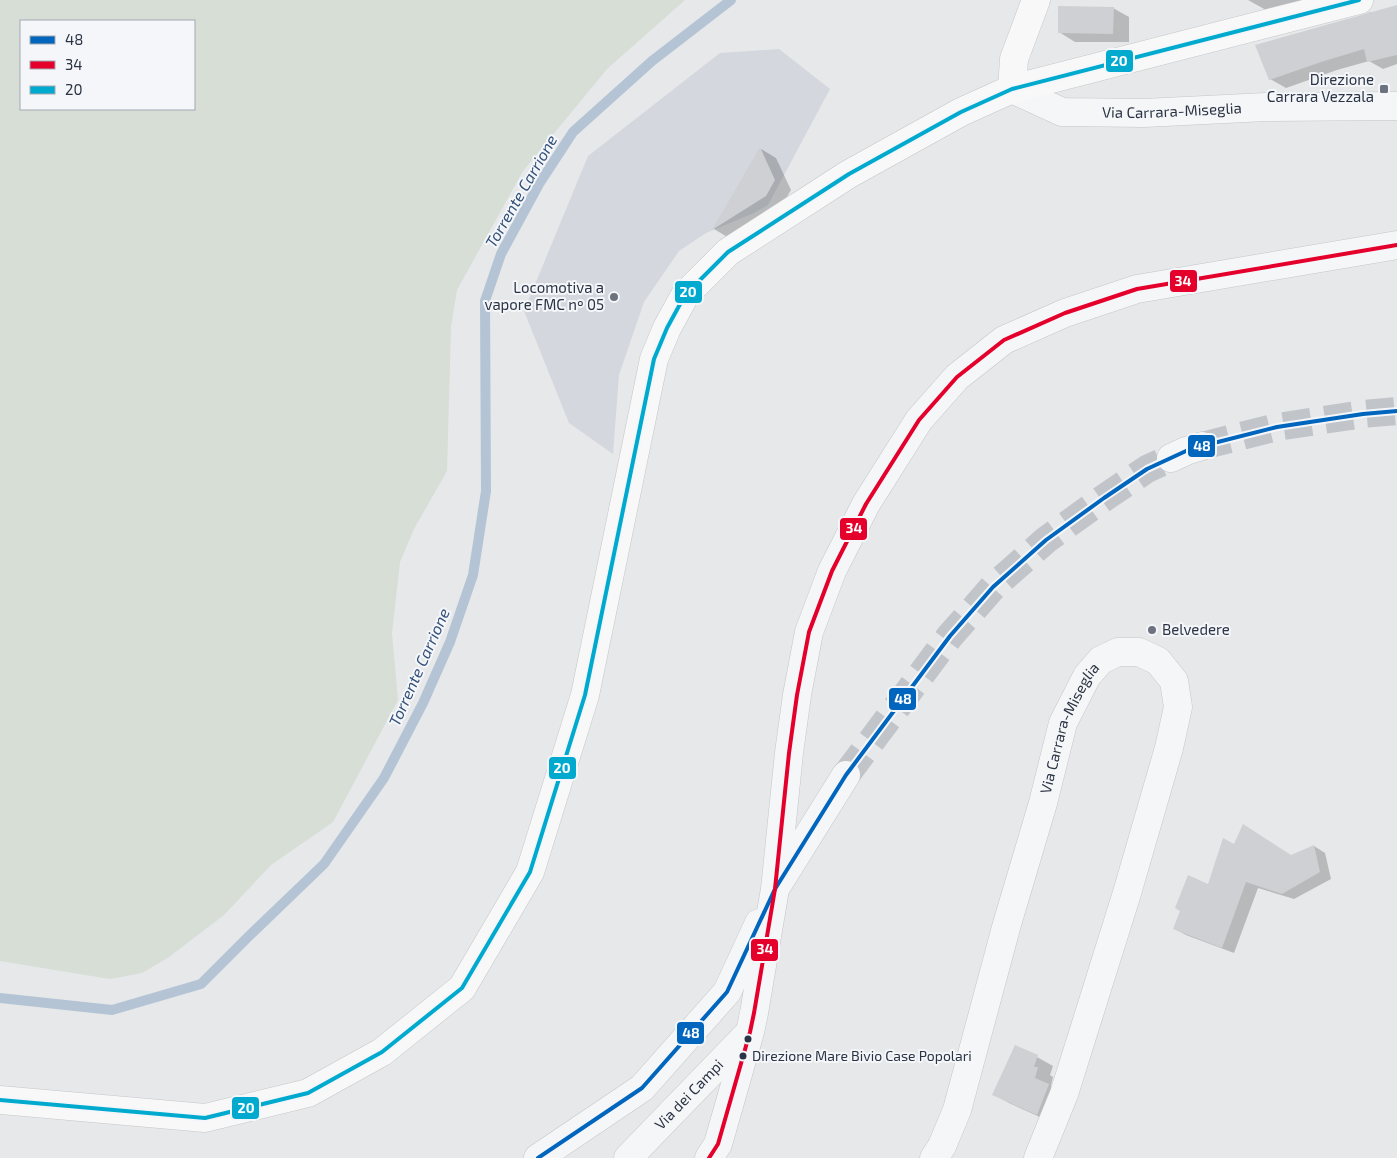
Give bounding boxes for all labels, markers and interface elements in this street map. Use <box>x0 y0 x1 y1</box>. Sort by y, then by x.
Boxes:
legend <box>20 20 195 110</box>
text: 48 <box>65 30 83 48</box>
line badge: 20 <box>1105 49 1134 73</box>
text: 20 <box>1111 52 1128 69</box>
text: 34 <box>65 55 83 73</box>
place label: Direzione Carrara Vezzala <box>1267 70 1374 105</box>
text: 20 <box>65 80 82 98</box>
marker: Direzione Carrara Vezzala <box>1378 83 1390 95</box>
street label: Via Carrara-Miseglia <box>1102 98 1242 121</box>
water label: Torrente Carrione <box>481 131 561 250</box>
line badge: 34 <box>1169 269 1198 293</box>
text: 34 <box>1175 272 1192 289</box>
place label: Locomotiva a vapore FMC nº 05 <box>485 278 604 313</box>
line badge: 20 <box>674 280 703 304</box>
text: 20 <box>680 283 697 300</box>
marker: Locomotiva a vapore FMC nº 05 <box>608 291 620 303</box>
line badge: 48 <box>1187 434 1216 458</box>
text: 48 <box>1193 437 1211 454</box>
line badge: 34 <box>839 517 868 541</box>
text: 34 <box>846 519 863 536</box>
water label: Torrente Carrione <box>384 605 453 729</box>
place label: Belvedere <box>1162 620 1230 638</box>
marker: Belvedere <box>1146 624 1158 636</box>
street label: Via Carrara-Miseglia <box>1036 659 1103 795</box>
line badge: 48 <box>888 687 917 711</box>
text: 48 <box>894 690 912 707</box>
line badge: 20 <box>548 756 577 780</box>
text: 20 <box>554 759 571 776</box>
line badge: 34 <box>750 938 779 962</box>
text: 34 <box>757 940 774 957</box>
line badge: 48 <box>676 1021 705 1045</box>
text: 48 <box>682 1024 700 1041</box>
unlabelled marker <box>743 1034 753 1044</box>
place label: Direzione Mare Bivio Case Popolari <box>752 1047 972 1064</box>
marker: Direzione Mare Bivio Case Popolari <box>738 1051 748 1061</box>
street label: Via dei Campi <box>650 1055 726 1133</box>
line badge: 20 <box>231 1096 260 1120</box>
text: 20 <box>238 1099 255 1116</box>

